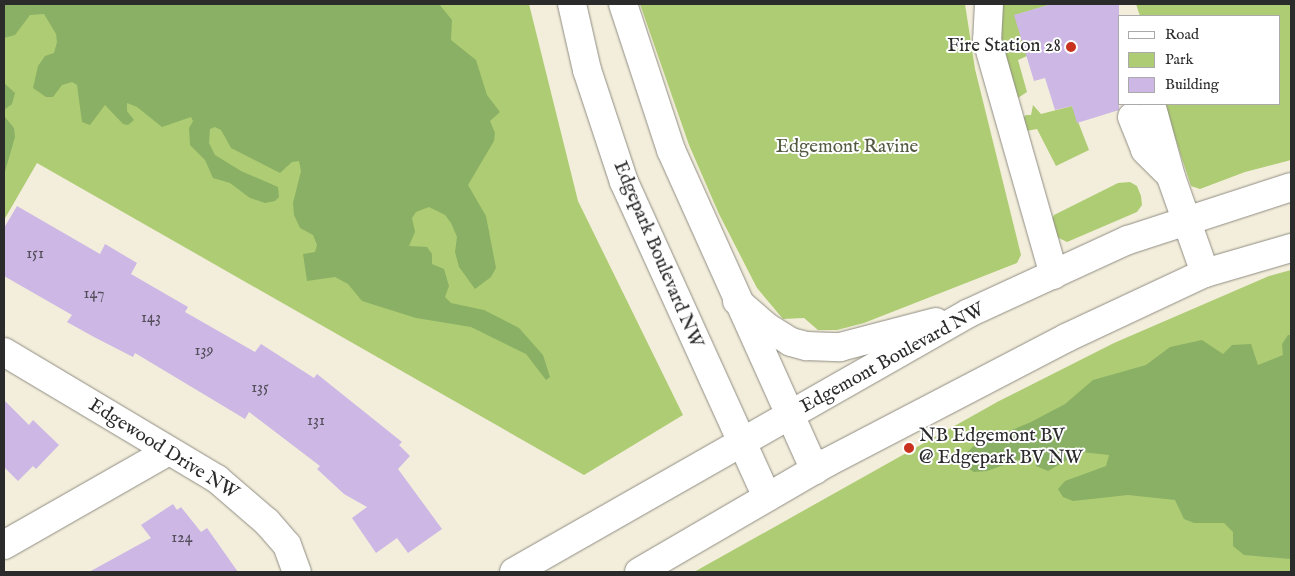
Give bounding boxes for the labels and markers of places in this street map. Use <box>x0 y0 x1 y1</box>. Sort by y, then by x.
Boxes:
place label: Fire Station 28 <box>947 36 1061 58</box>
marker: Fire Station 28 <box>1065 41 1077 53</box>
place label: NB Edgemont BV @ Edgepark BV NW <box>919 426 1083 470</box>
marker: NB Edgemont BV @ Edgepark BV NW <box>903 442 915 454</box>

